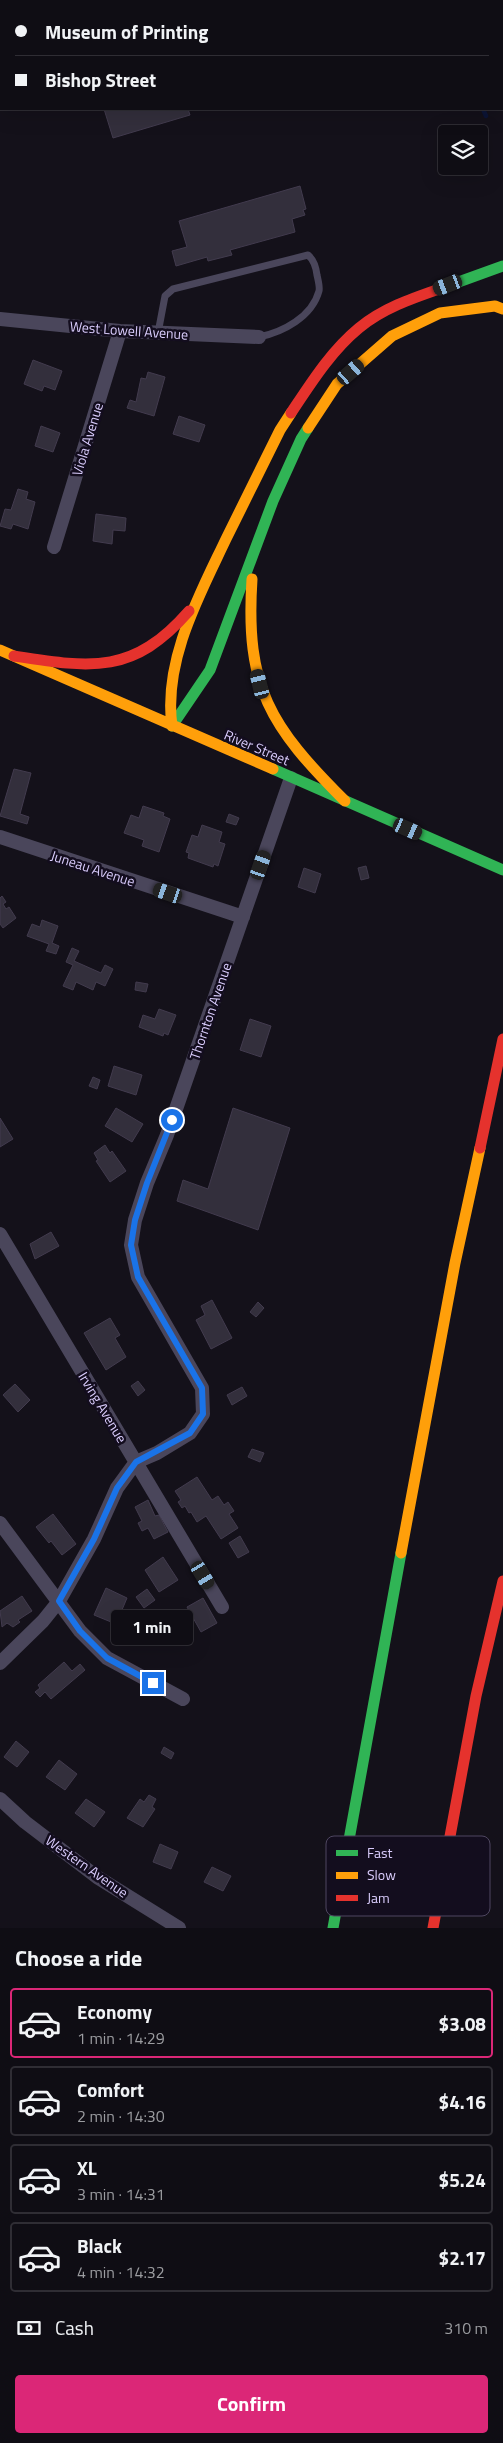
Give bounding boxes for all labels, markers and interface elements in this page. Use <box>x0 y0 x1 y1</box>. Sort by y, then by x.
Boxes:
text: Museum of Printing <box>45 17 208 46</box>
text: Bishop Street <box>45 65 156 94</box>
map controls <box>438 125 488 175</box>
button: layers <box>438 125 488 175</box>
car <box>431 273 464 297</box>
street label: West Lowell Avenue <box>69 315 189 345</box>
car <box>334 356 367 388</box>
street label: Viola Avenue <box>66 400 108 478</box>
car <box>249 668 270 700</box>
street label: River Street <box>221 724 293 770</box>
car <box>391 816 424 842</box>
street label: Juneau Avenue <box>48 845 138 891</box>
car <box>249 848 272 882</box>
car <box>151 881 184 905</box>
street label: Thornton Avenue <box>184 960 236 1062</box>
route start <box>161 1109 183 1131</box>
street label: Irving Avenue <box>73 1367 133 1447</box>
car <box>188 1558 217 1592</box>
callout: 1 min <box>112 1610 194 1646</box>
text: 1 min <box>133 1615 171 1639</box>
route end <box>142 1672 164 1694</box>
street label: Western Avenue <box>41 1830 133 1902</box>
legend <box>326 1836 490 1916</box>
text: Fast <box>367 1842 392 1863</box>
text: Slow <box>367 1864 396 1885</box>
text: Jam <box>367 1887 390 1908</box>
text: Choose a ride <box>15 1941 142 1975</box>
text: Economy <box>77 1997 152 2026</box>
icon: car <box>17 2001 62 2046</box>
text: $3.08 <box>439 2009 486 2038</box>
text: 1 min · 14:29 <box>77 2026 165 2050</box>
text: Comfort <box>77 2075 144 2104</box>
icon: car <box>17 2079 62 2124</box>
text: $4.16 <box>439 2087 486 2116</box>
text: 2 min · 14:30 <box>77 2104 165 2128</box>
text: XL <box>77 2153 97 2182</box>
icon: car <box>17 2157 62 2202</box>
text: $5.24 <box>439 2165 486 2194</box>
text: 3 min · 14:31 <box>77 2182 165 2206</box>
text: Black <box>77 2231 122 2260</box>
icon: car <box>17 2235 62 2280</box>
text: $2.17 <box>439 2243 486 2272</box>
text: 4 min · 14:32 <box>77 2260 165 2284</box>
text: Cash <box>55 2313 94 2342</box>
icon: cash <box>15 2314 43 2342</box>
text: 310 m <box>444 2316 488 2340</box>
button: Confirm <box>15 2375 488 2433</box>

